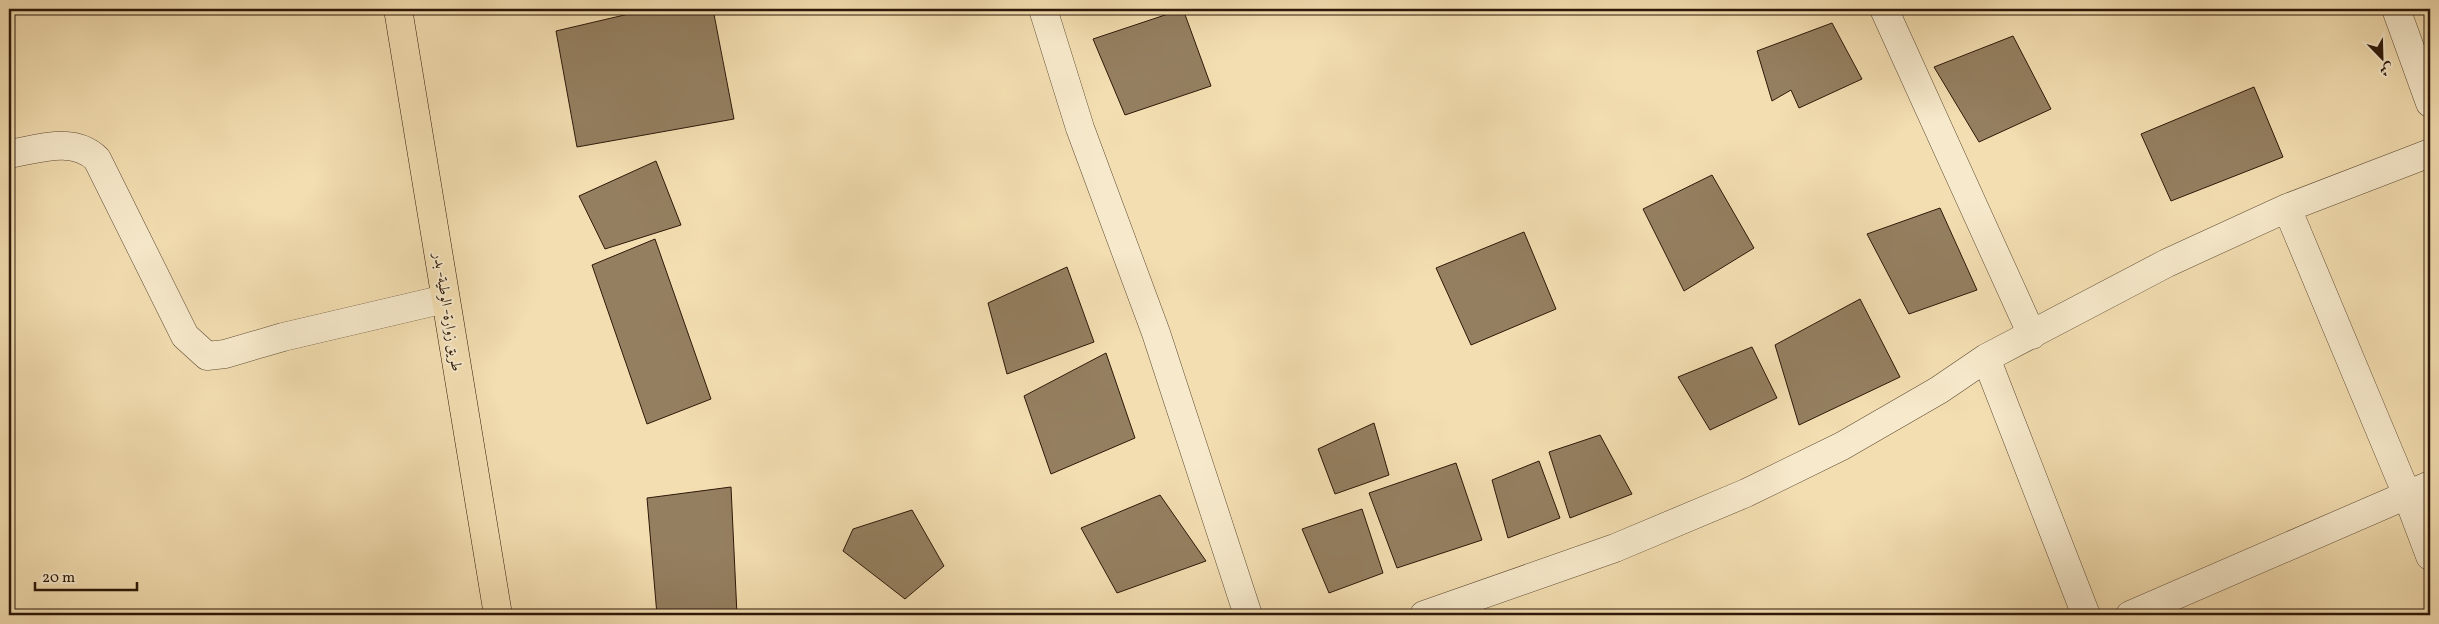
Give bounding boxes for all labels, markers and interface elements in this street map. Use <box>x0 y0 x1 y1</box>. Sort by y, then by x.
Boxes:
north arrow <box>2356 32 2406 82</box>
text: ش <box>2376 57 2397 80</box>
street label: طريق زوارة- الوطية- بدر <box>426 249 466 373</box>
scale bar <box>35 559 138 591</box>
text: 20 m <box>42 568 75 589</box>

